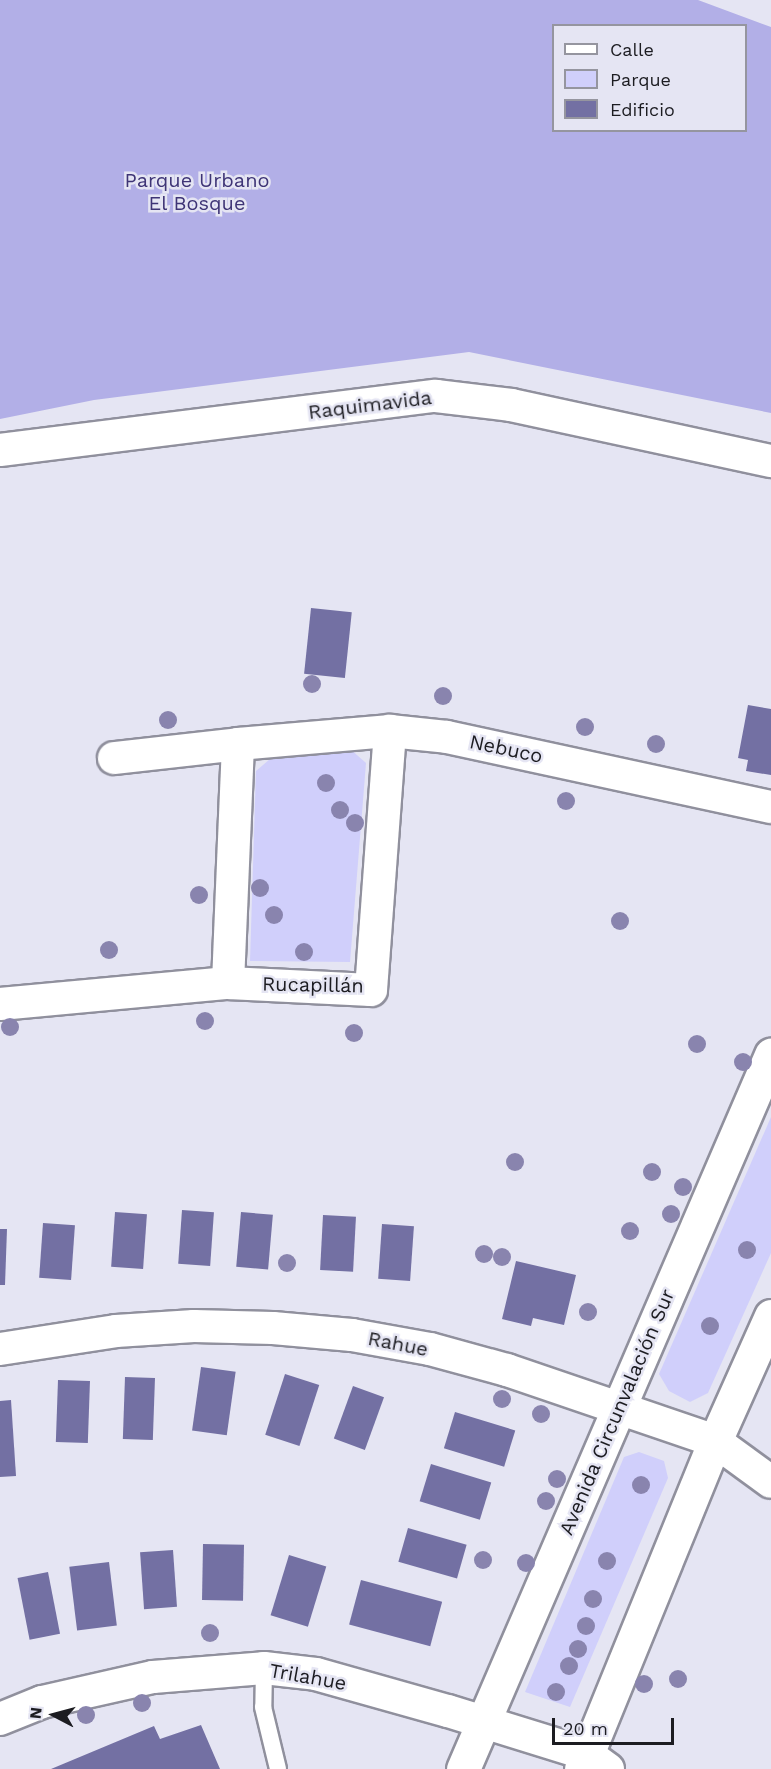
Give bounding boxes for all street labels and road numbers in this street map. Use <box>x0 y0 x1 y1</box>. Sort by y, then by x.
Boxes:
street label: Raquimavida <box>307 386 433 424</box>
street label: Nebuco <box>467 730 545 768</box>
street label: Rucapillán <box>262 972 364 998</box>
street label: Avenida Circunvalación Sur <box>554 1285 680 1539</box>
street label: Rahue <box>366 1326 430 1362</box>
street label: Trilahue <box>268 1658 348 1696</box>

